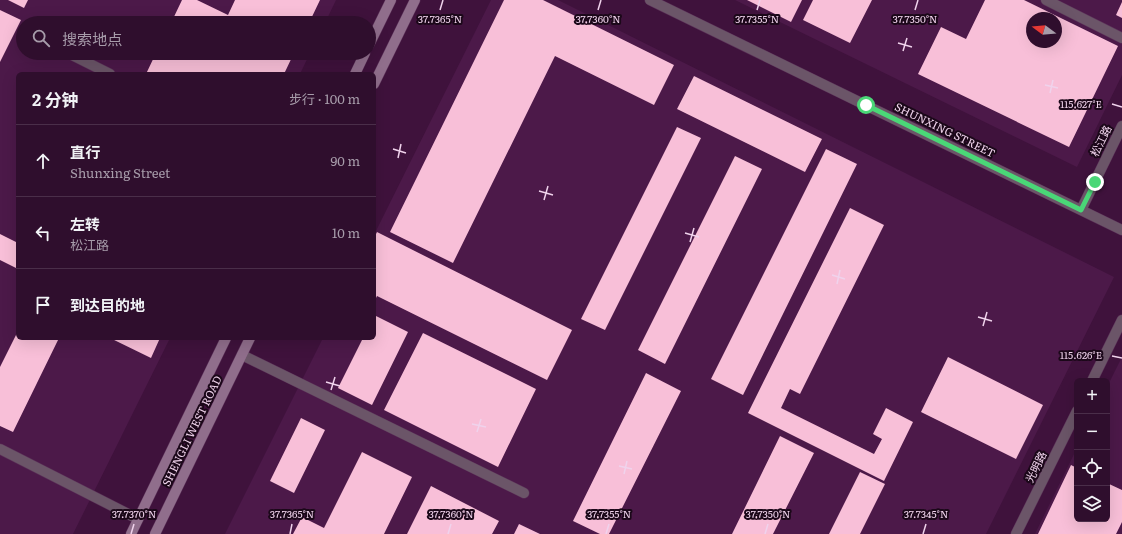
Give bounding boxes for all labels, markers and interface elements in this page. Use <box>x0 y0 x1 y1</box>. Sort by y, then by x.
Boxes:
text: 37.7365°N <box>418 11 462 26</box>
text: 37.7360°N <box>575 11 621 26</box>
text: 37.7355°N <box>735 11 779 26</box>
text: 37.7350°N <box>893 11 937 26</box>
north arrow <box>1026 12 1062 48</box>
search box <box>16 16 376 60</box>
icon: search <box>30 27 52 49</box>
text: 搜索地点 <box>62 27 122 50</box>
text: 2 分钟 <box>32 86 79 111</box>
text: 步行 · 100 m <box>289 89 360 108</box>
route start <box>857 96 875 114</box>
text: 115.627°E <box>1060 96 1102 111</box>
street label: SHUNXING STREET <box>893 98 998 160</box>
street label: 松江路 <box>1086 122 1115 159</box>
text: 直行 <box>70 140 100 163</box>
icon: ahead <box>32 150 54 172</box>
text: 90 m <box>330 151 360 170</box>
text: Shunxing Street <box>70 163 170 182</box>
route end <box>1086 173 1104 191</box>
text: 左转 <box>70 212 100 235</box>
icon: left <box>32 222 54 244</box>
text: 10 m <box>332 223 360 242</box>
text: 松江路 <box>70 235 109 254</box>
text: 到达目的地 <box>70 293 145 316</box>
icon: arrive <box>32 294 54 316</box>
text: 115.626°E <box>1060 347 1102 362</box>
street label: SHENGLI WEST ROAD <box>157 372 225 489</box>
map controls <box>1074 378 1110 522</box>
button: + <box>1074 378 1110 414</box>
button: − <box>1074 414 1110 450</box>
street label: 光明路 <box>1021 448 1050 485</box>
button: locate <box>1074 450 1110 486</box>
button: layers <box>1074 486 1110 522</box>
text: 37.7370°N <box>112 506 156 521</box>
text: 37.7365°N <box>270 506 314 521</box>
text: 37.7360°N <box>428 506 474 521</box>
text: 37.7355°N <box>587 506 631 521</box>
text: 37.7350°N <box>746 506 790 521</box>
text: 37.7345°N <box>904 506 948 521</box>

